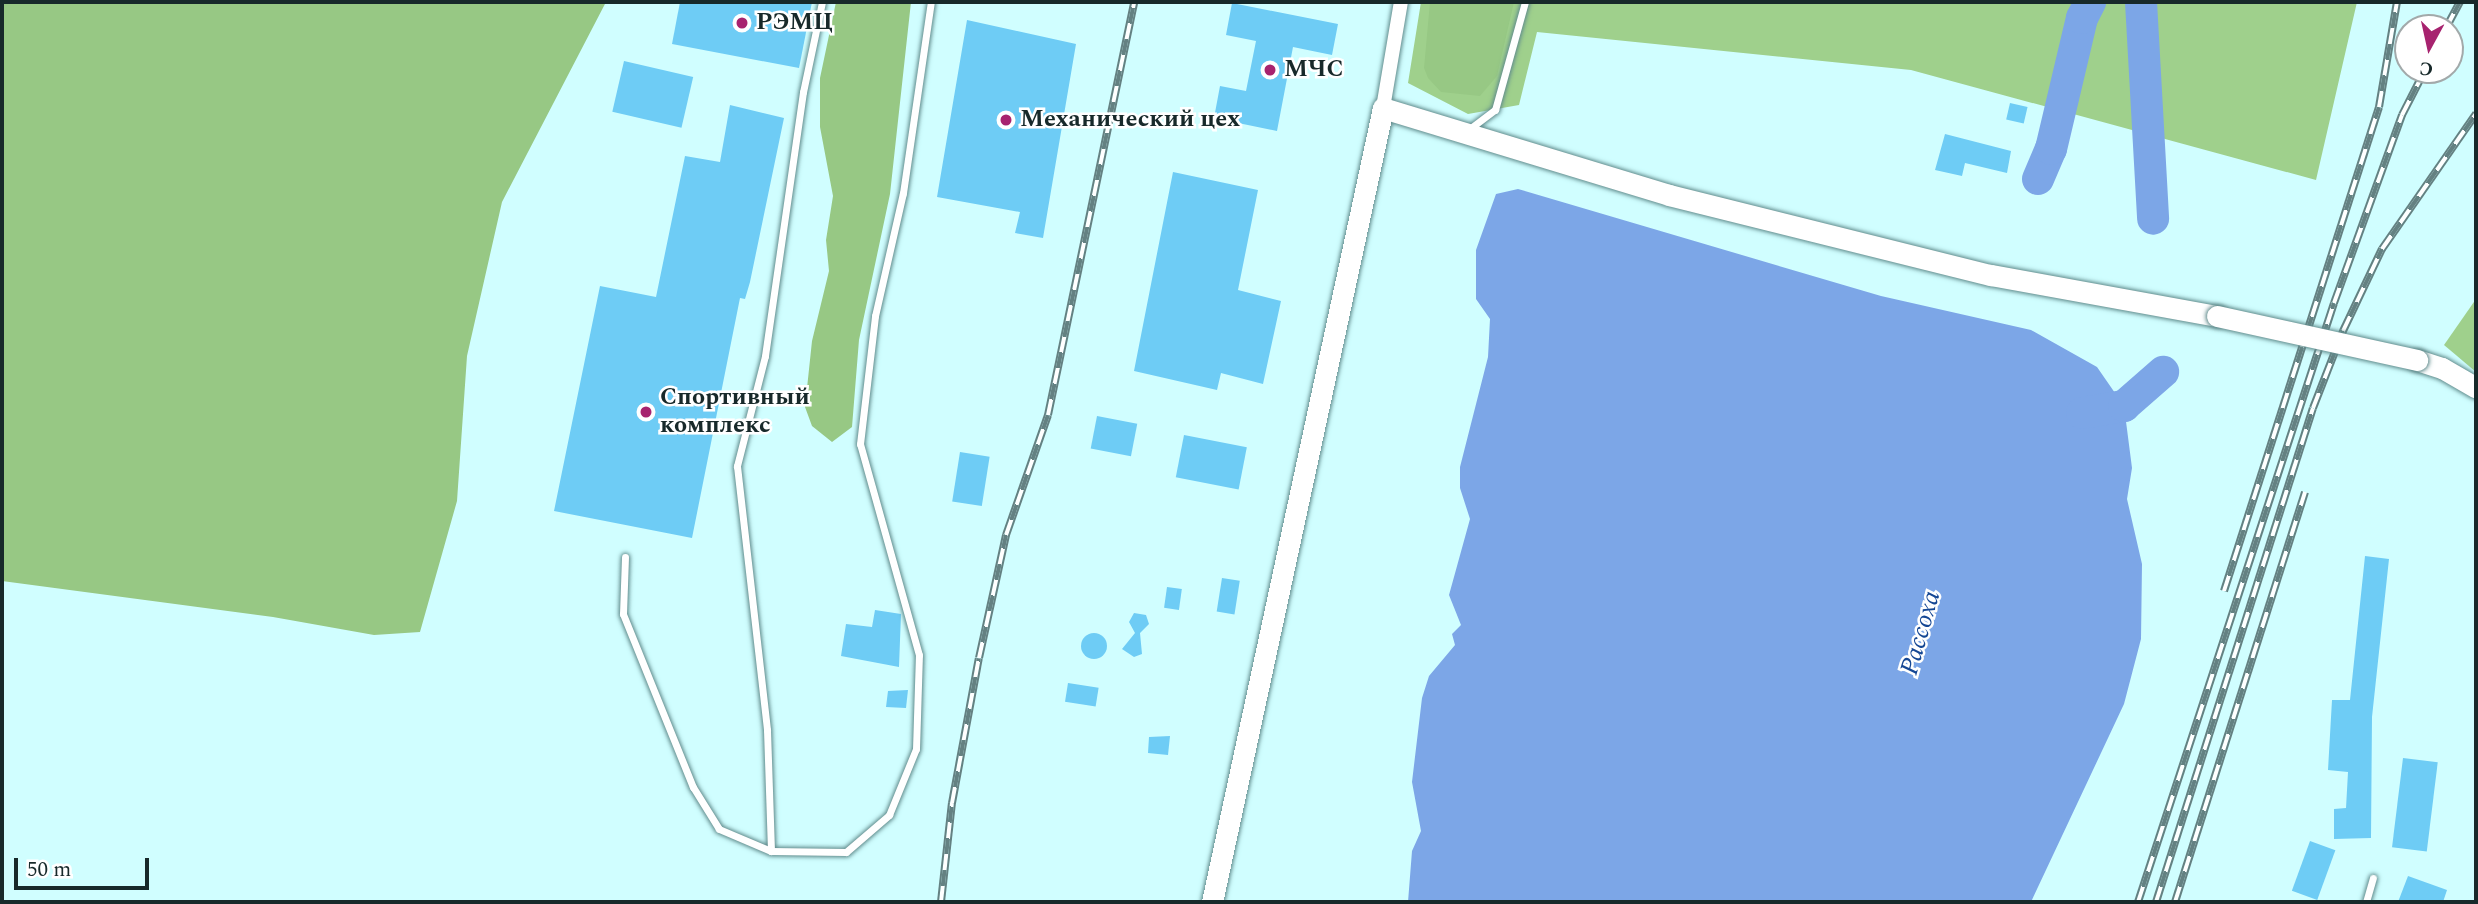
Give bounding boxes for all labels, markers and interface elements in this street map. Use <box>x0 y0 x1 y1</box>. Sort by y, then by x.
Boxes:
place label: РЭМЦ <box>756 9 833 37</box>
north arrow <box>2394 14 2464 84</box>
marker: РЭМЦ <box>734 15 750 31</box>
text: С <box>2418 53 2435 84</box>
place label: МЧС <box>1284 56 1344 84</box>
marker: МЧС <box>1262 62 1278 78</box>
place label: Механический цех <box>1020 106 1240 134</box>
marker: Механический цех <box>998 112 1014 128</box>
place label: Спортивный комплекс <box>660 384 810 440</box>
marker: Спортивный комплекс <box>638 404 654 420</box>
water label: Рассоха <box>1894 587 1948 679</box>
scale bar <box>18 844 152 888</box>
text: 50 m <box>27 854 71 886</box>

